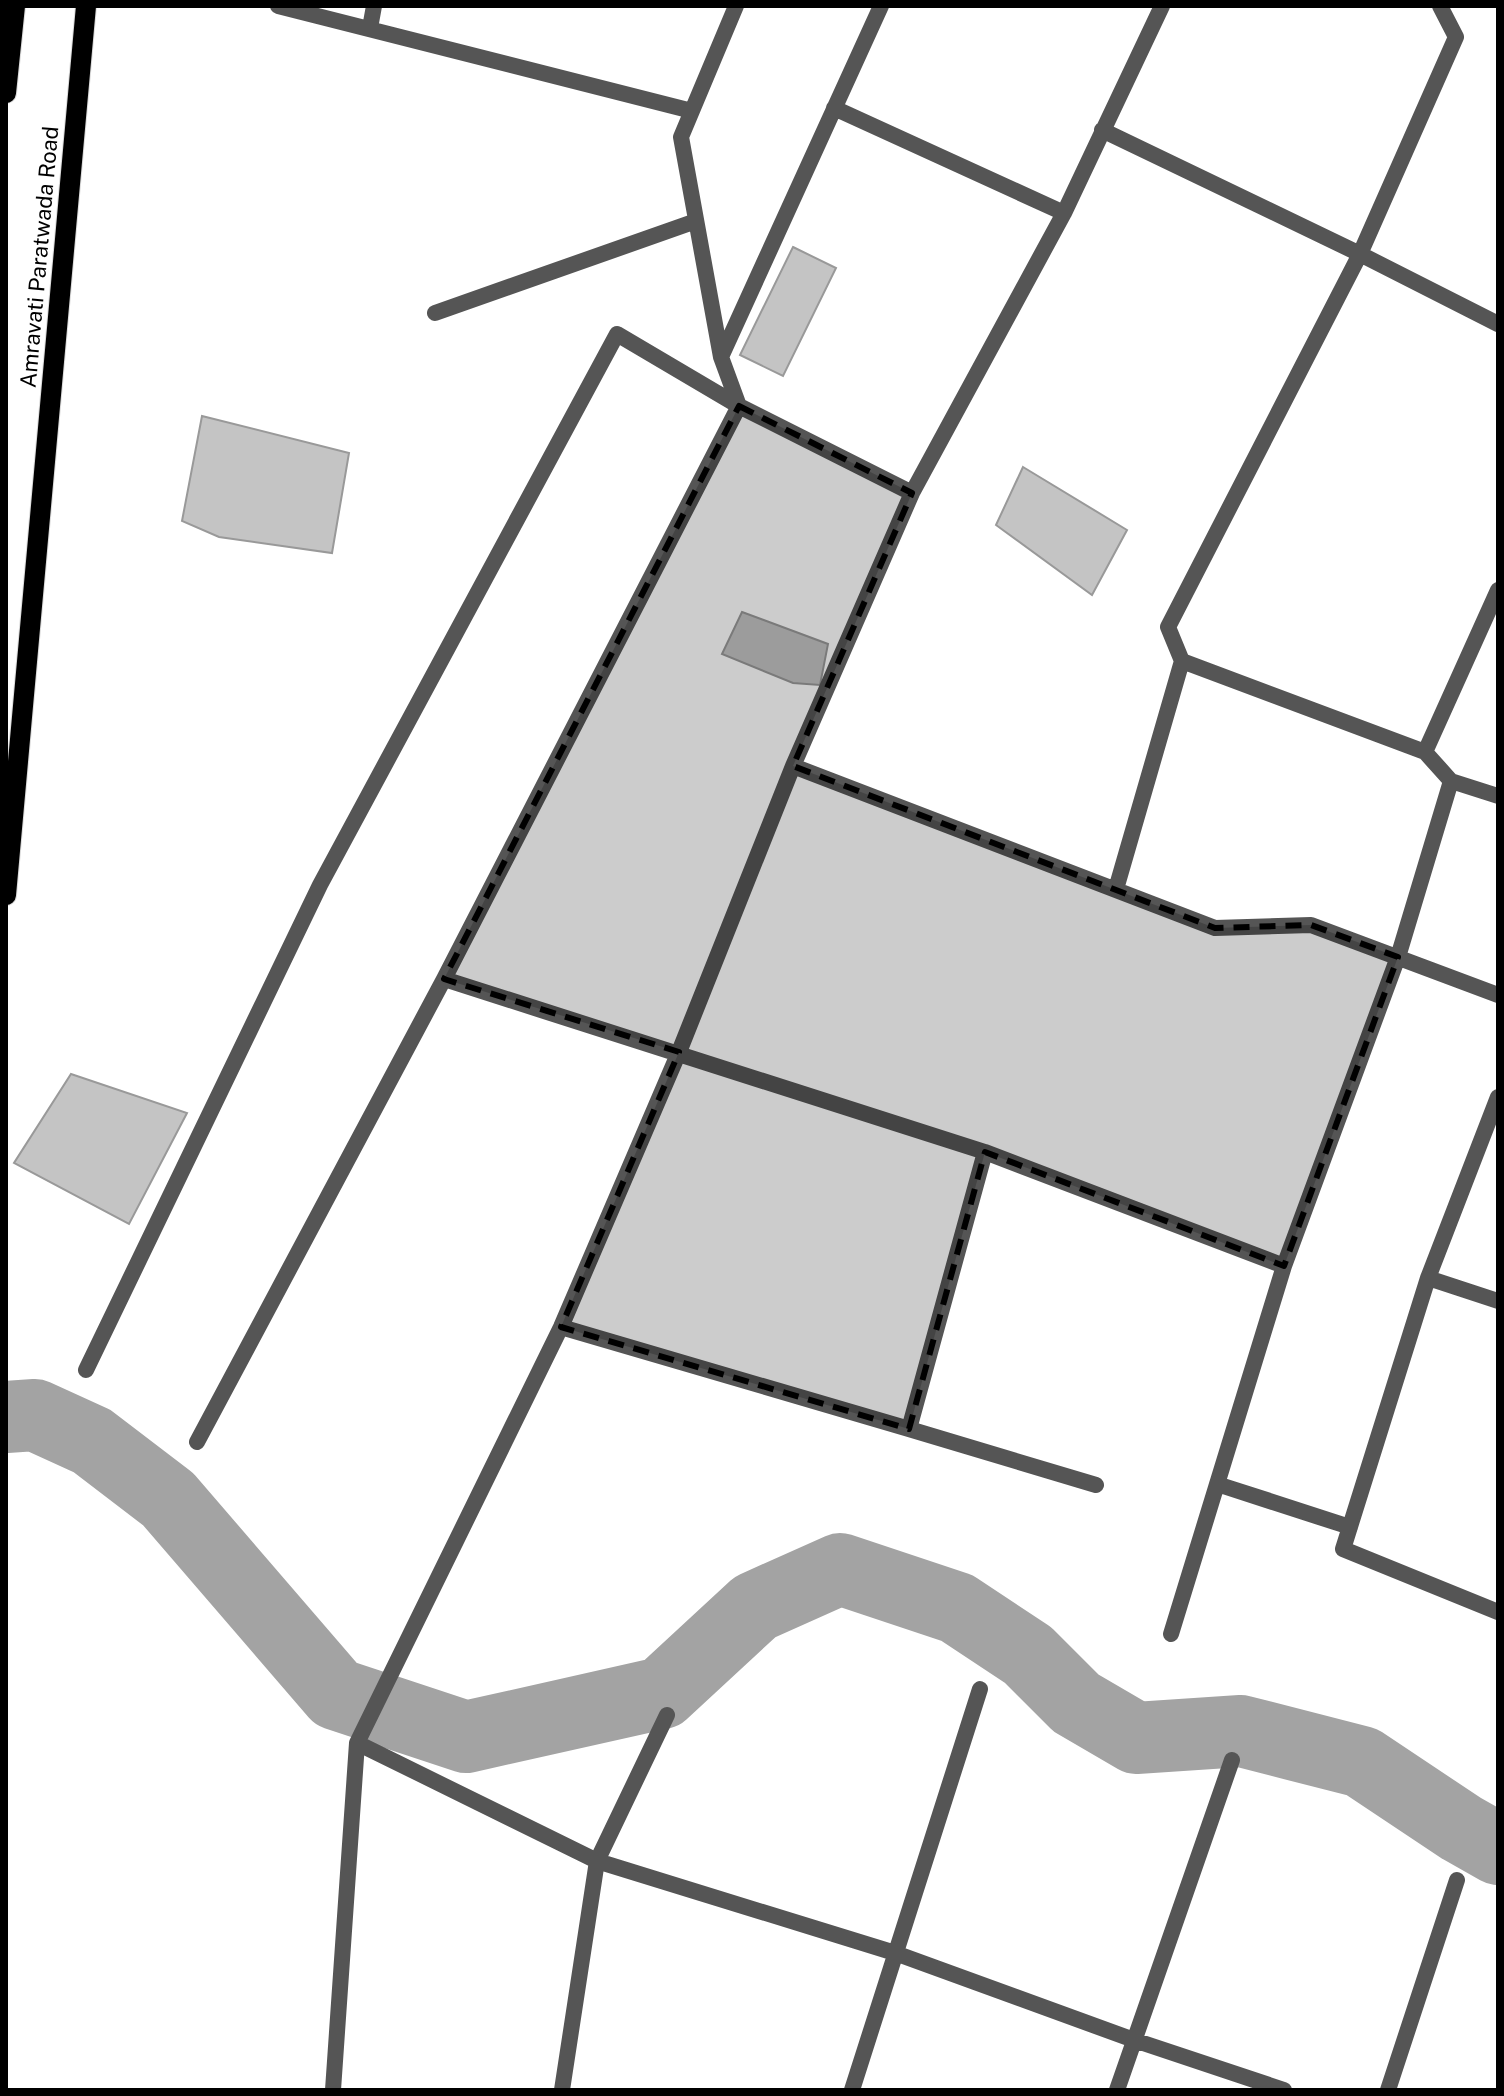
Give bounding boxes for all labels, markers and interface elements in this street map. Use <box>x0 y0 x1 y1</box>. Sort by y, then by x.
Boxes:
street label: Amravati Paratwada Road <box>15 125 63 389</box>

